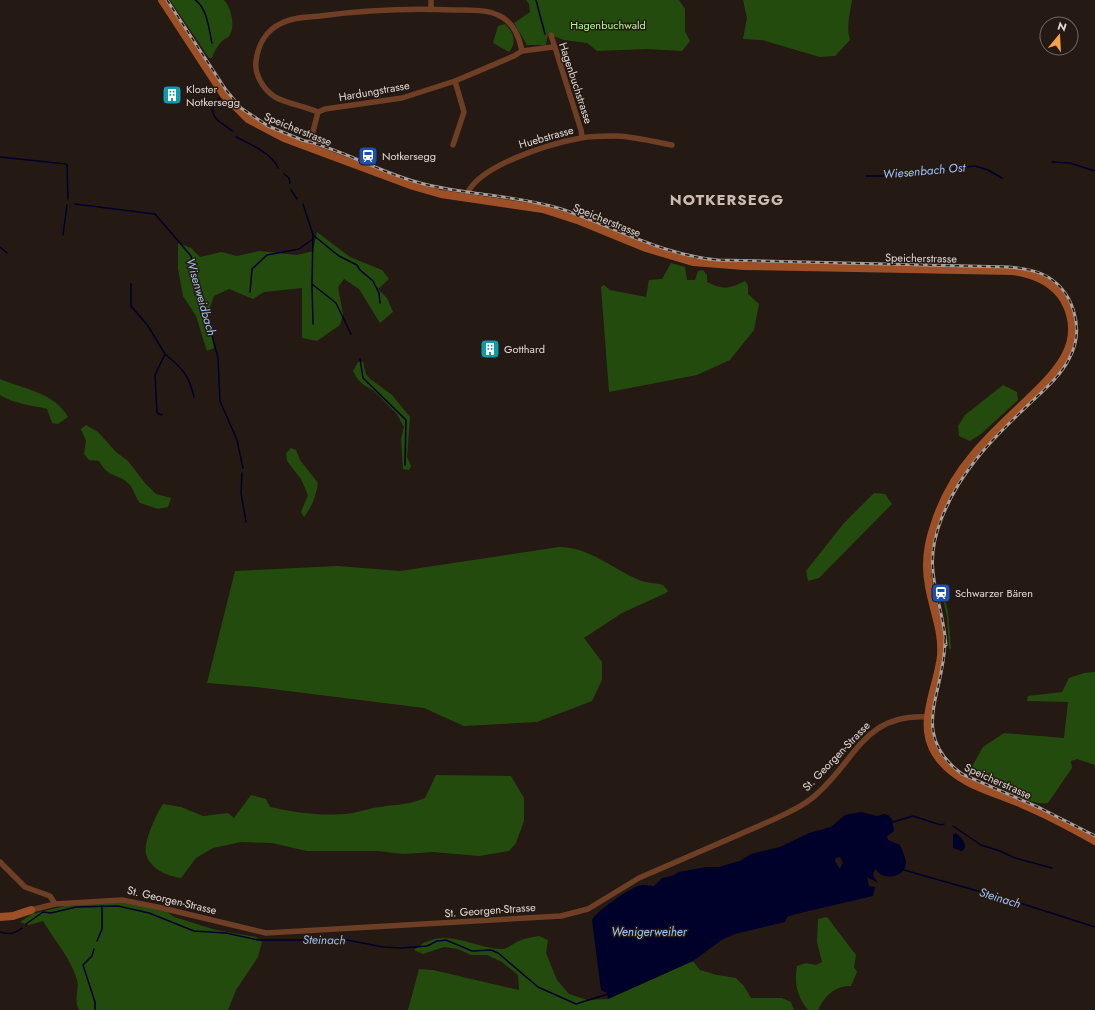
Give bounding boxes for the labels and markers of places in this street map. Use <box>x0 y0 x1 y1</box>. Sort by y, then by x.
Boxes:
place label: Kloster Notkersegg <box>186 81 240 110</box>
building icon: Kloster Notkersegg <box>161 84 183 106</box>
station icon: Notkersegg <box>357 145 379 167</box>
place label: Notkersegg <box>382 148 436 164</box>
building icon: Gotthard <box>479 338 501 360</box>
place label: Gotthard <box>504 341 545 357</box>
station icon: Schwarzer Bären <box>930 582 952 604</box>
place label: Schwarzer Bären <box>955 585 1033 601</box>

